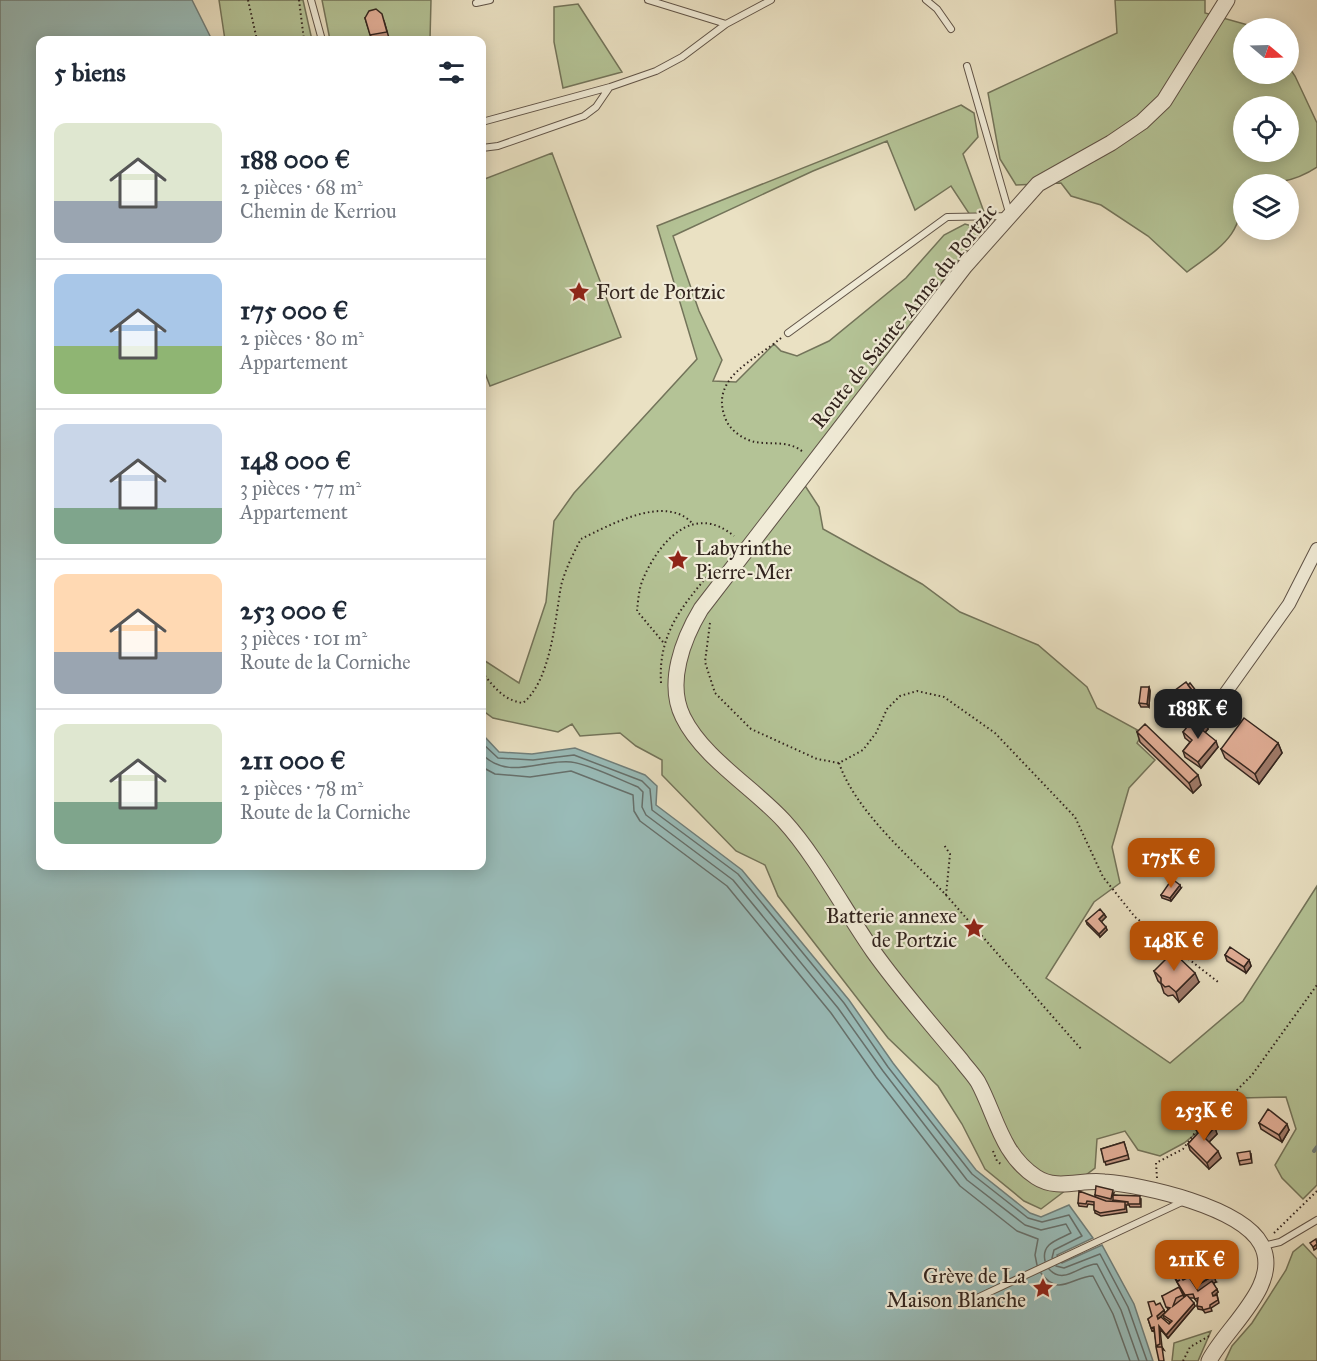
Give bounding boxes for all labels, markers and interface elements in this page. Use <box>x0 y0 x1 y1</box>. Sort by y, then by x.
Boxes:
north arrow <box>1233 18 1299 84</box>
map controls <box>1233 18 1299 240</box>
text: 5 biens <box>54 56 126 88</box>
icon: filters <box>435 56 468 89</box>
button: locate <box>1233 96 1299 162</box>
text: 188 000 € <box>240 143 350 175</box>
icon: home <box>102 147 174 219</box>
button: layers <box>1233 174 1299 240</box>
text: 2 pièces · 68 m² <box>240 175 363 199</box>
street label: Route de Sainte-Anne du Portzic <box>805 198 1003 434</box>
text: Chemin de Kerriou <box>240 199 397 223</box>
place label: Fort de Portzic <box>596 279 725 305</box>
place icon: Fort de Portzic <box>567 280 591 304</box>
text: 175 000 € <box>240 294 349 326</box>
icon: home <box>102 298 174 370</box>
text: 2 pièces · 80 m² <box>240 326 364 350</box>
text: Appartement <box>240 350 348 374</box>
text: 148 000 € <box>240 444 351 476</box>
icon: home <box>102 448 174 520</box>
text: 3 pièces · 77 m² <box>240 476 361 500</box>
text: Appartement <box>240 500 348 524</box>
place label: Labyrinthe Pierre-Mer <box>695 535 793 585</box>
place icon: Labyrinthe Pierre-Mer <box>666 548 690 572</box>
text: 253 000 € <box>240 594 347 626</box>
icon: home <box>102 598 174 670</box>
text: 3 pièces · 101 m² <box>240 626 367 650</box>
text: Route de la Corniche <box>240 650 411 674</box>
pin: 188K € <box>1149 689 1247 740</box>
text: 188K € <box>1168 696 1228 720</box>
text: 211 000 € <box>240 744 346 776</box>
icon: home <box>102 748 174 820</box>
text: 2 pièces · 78 m² <box>240 776 363 800</box>
text: Route de la Corniche <box>240 800 411 824</box>
pin: 175K € <box>1122 838 1220 889</box>
text: 175K € <box>1142 845 1200 869</box>
place label: Batterie annexe de Portzic <box>826 903 957 953</box>
place icon: Batterie annexe de Portzic <box>962 916 986 940</box>
pin: 148K € <box>1125 921 1223 972</box>
text: 148K € <box>1144 928 1204 952</box>
pin: 253K € <box>1155 1091 1253 1142</box>
text: 253K € <box>1175 1098 1233 1122</box>
pin: 211K € <box>1148 1240 1246 1291</box>
text: 211K € <box>1169 1247 1225 1271</box>
place label: Grève de La Maison Blanche <box>886 1263 1026 1313</box>
place icon: Grève de La Maison Blanche <box>1031 1276 1055 1300</box>

